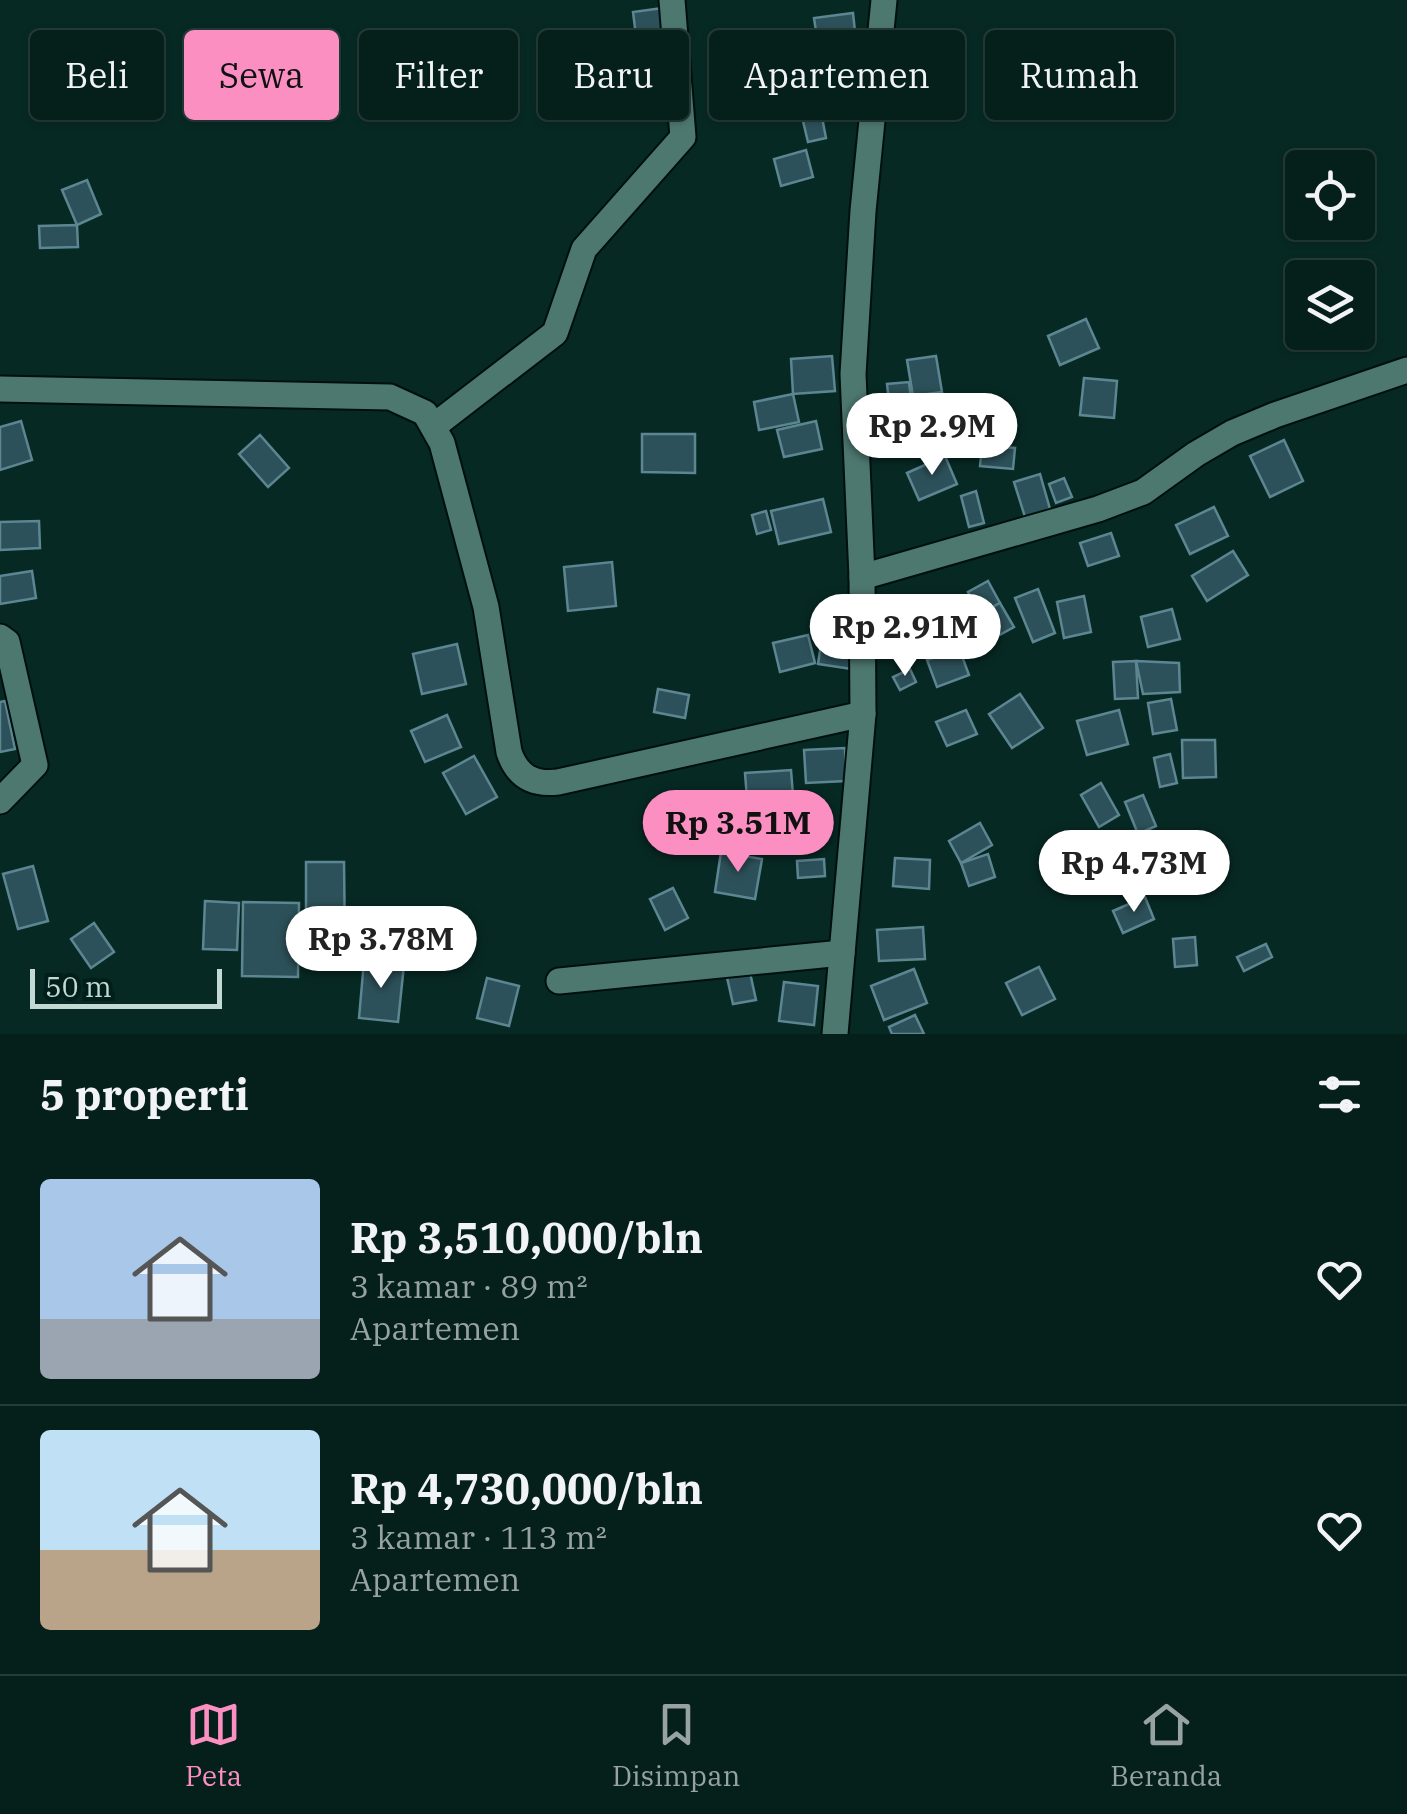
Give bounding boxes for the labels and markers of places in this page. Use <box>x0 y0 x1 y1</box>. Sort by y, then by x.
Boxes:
pin: Rp 2.9M <box>840 393 1024 478</box>
pin: Rp 2.91M <box>802 594 1008 679</box>
pin: Rp 3.51M <box>635 790 841 875</box>
pin: Rp 4.73M <box>1031 830 1237 915</box>
pin: Rp 3.78M <box>278 906 484 991</box>

